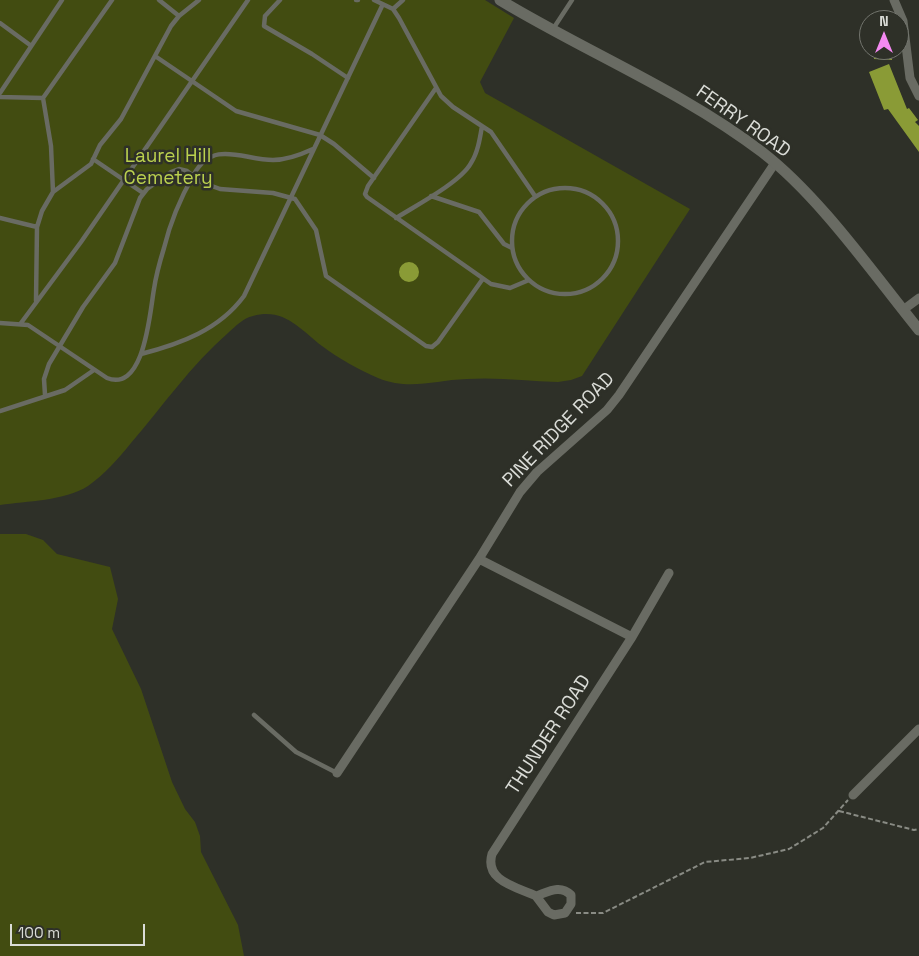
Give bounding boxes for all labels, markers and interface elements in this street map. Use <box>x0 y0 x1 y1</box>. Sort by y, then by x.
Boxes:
north arrow <box>859 10 909 60</box>
text: N <box>879 12 889 30</box>
street label: FERRY ROAD <box>691 81 795 163</box>
park label: Laurel Hill Cemetery <box>123 146 213 190</box>
street label: PINE RIDGE ROAD <box>498 368 620 492</box>
street label: THUNDER ROAD <box>502 671 596 799</box>
scale bar <box>12 914 148 946</box>
text: 100 m <box>18 923 60 942</box>

